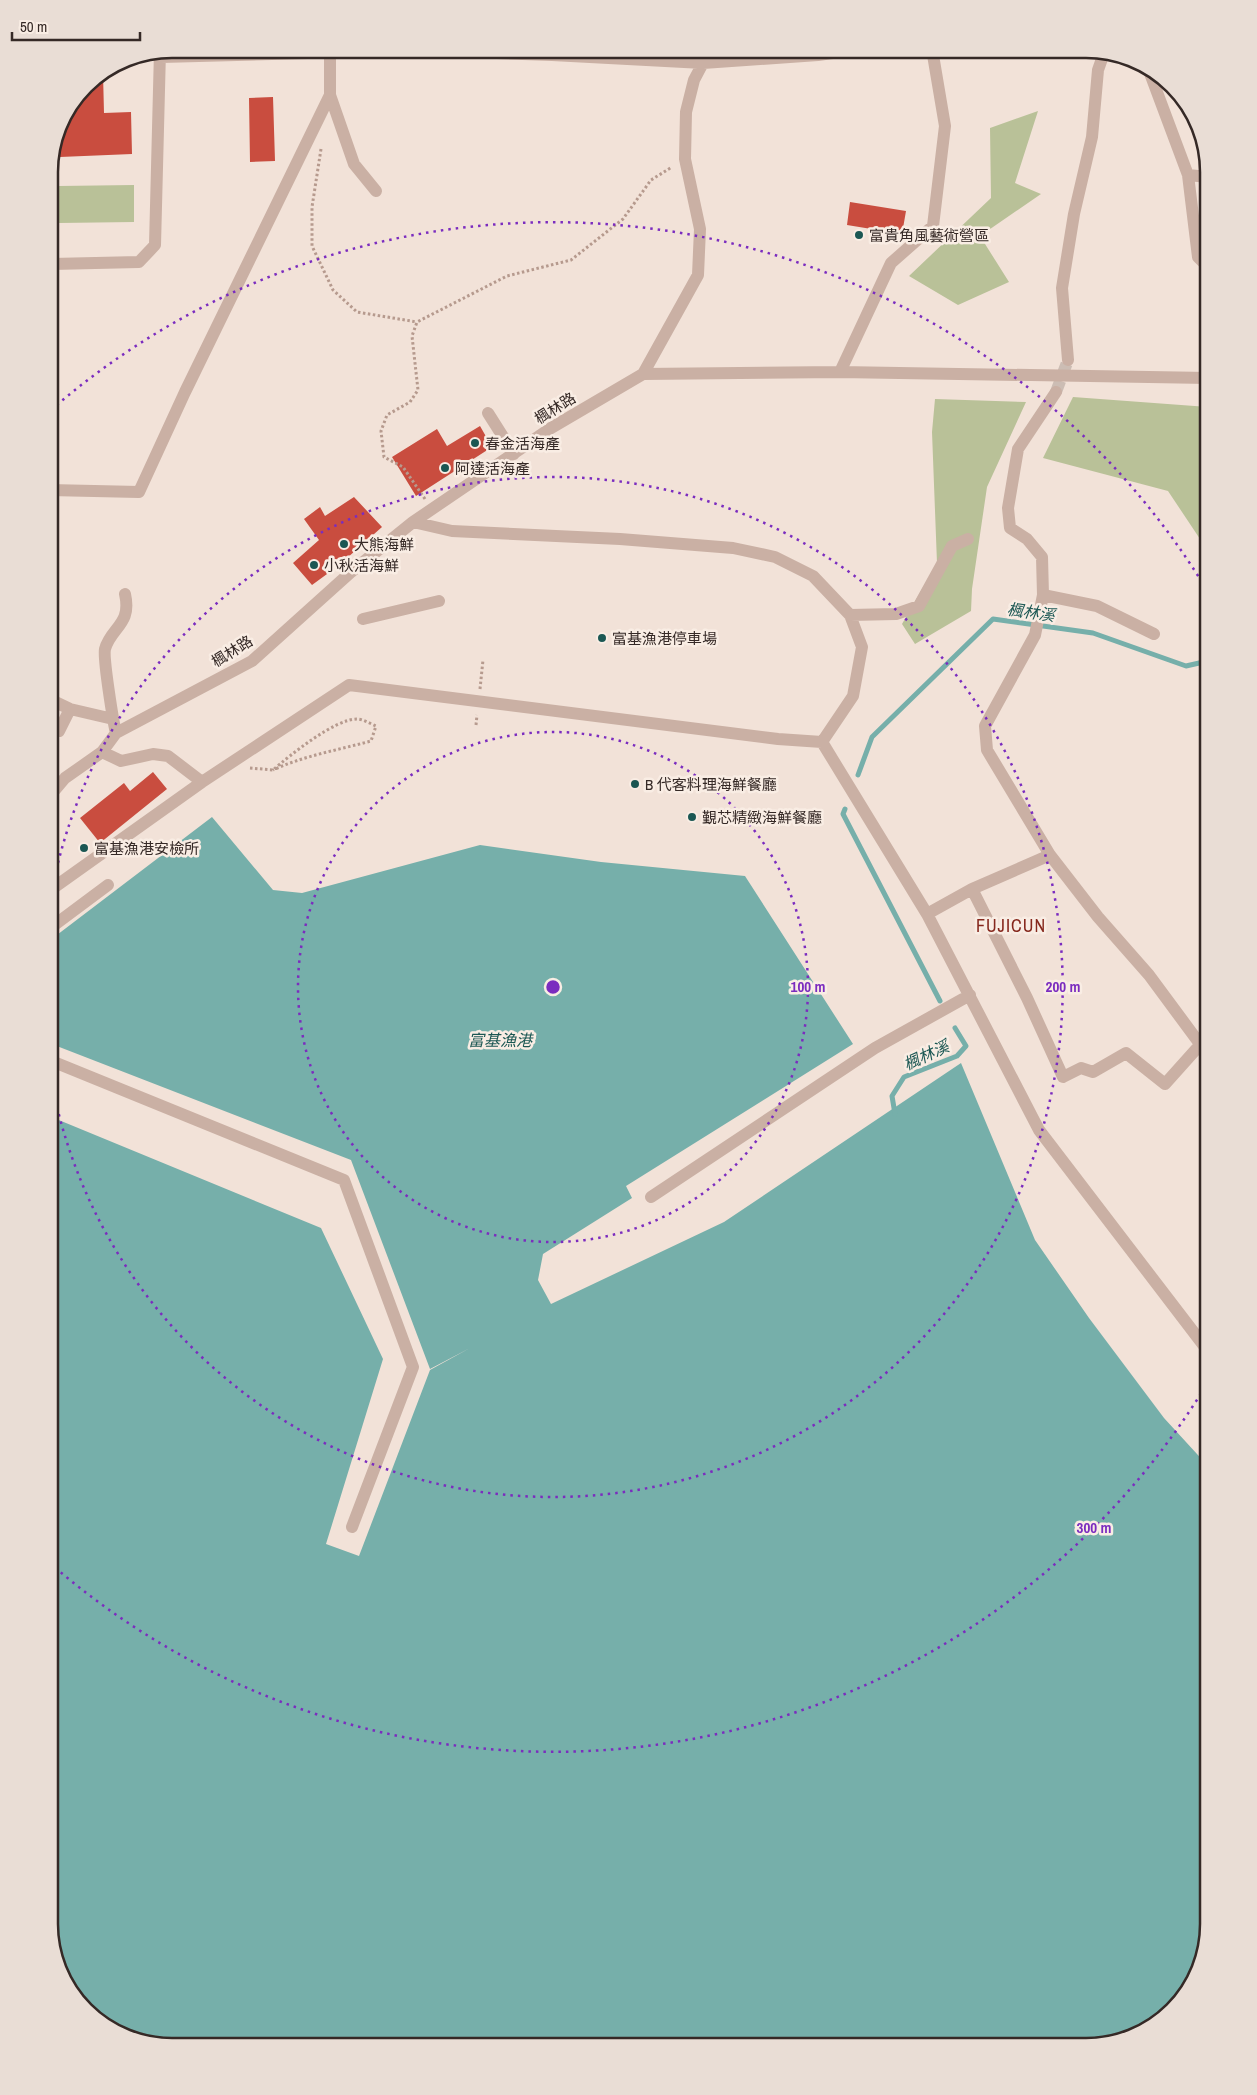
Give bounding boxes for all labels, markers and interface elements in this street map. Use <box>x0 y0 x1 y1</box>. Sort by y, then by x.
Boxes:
scale bar <box>12 10 140 42</box>
text: 50 m <box>20 16 47 37</box>
place label: 富貴角風藝術營區 <box>869 225 989 246</box>
marker: 富貴角風藝術營區 <box>853 229 865 241</box>
street label: 楓林路 <box>530 387 580 429</box>
place label: 春金活海產 <box>485 433 560 454</box>
marker: 春金活海產 <box>469 437 481 449</box>
place label: 阿達活海產 <box>455 458 530 479</box>
marker: 阿達活海產 <box>439 462 451 474</box>
place label: 大熊海鮮 <box>354 534 414 555</box>
marker: 大熊海鮮 <box>338 538 350 550</box>
place label: 小秋活海鮮 <box>324 555 399 576</box>
marker: 小秋活海鮮 <box>308 559 320 571</box>
water label: 楓林溪 <box>1006 598 1058 627</box>
place label: 富基漁港停車場 <box>612 628 717 649</box>
street label: 楓林路 <box>207 630 257 672</box>
marker: 富基漁港停車場 <box>596 632 608 644</box>
place label: B 代客料理海鮮餐廳 <box>645 774 777 795</box>
marker: B 代客料理海鮮餐廳 <box>629 778 641 790</box>
place label: 覲芯精緻海鮮餐廳 <box>702 807 822 828</box>
marker: 覲芯精緻海鮮餐廳 <box>686 811 698 823</box>
place label: 富基漁港安檢所 <box>94 838 199 859</box>
marker: 富基漁港安檢所 <box>78 842 90 854</box>
district label: FUJICUN <box>976 913 1046 938</box>
text: 100 m <box>791 976 825 997</box>
text: 200 m <box>1046 976 1080 997</box>
centre of rings <box>544 978 562 996</box>
water label: 富基漁港 <box>468 1029 534 1051</box>
water label: 楓林溪 <box>900 1034 954 1075</box>
text: 300 m <box>1077 1517 1111 1538</box>

